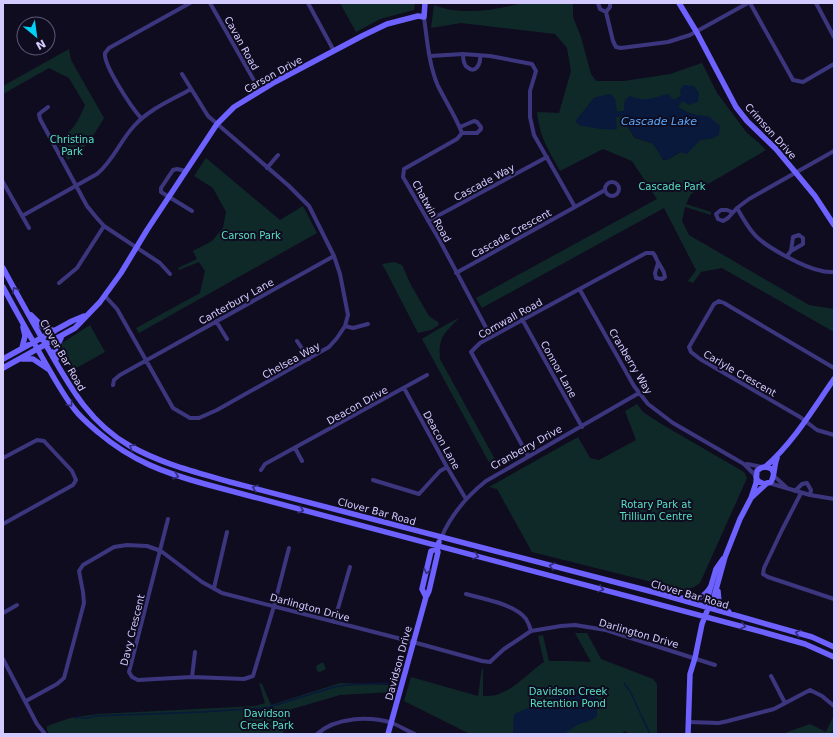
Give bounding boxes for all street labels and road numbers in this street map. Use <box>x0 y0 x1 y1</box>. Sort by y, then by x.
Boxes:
street label: Cavan Road <box>222 14 261 72</box>
street label: Carson Drive <box>242 54 304 95</box>
street label: Crimson Drive <box>743 101 799 161</box>
street label: Cascade Way <box>452 162 516 203</box>
street label: Chatwin Road <box>410 178 453 244</box>
street label: Cascade Crescent <box>469 207 553 260</box>
street label: Canterbury Lane <box>197 276 276 327</box>
street label: Cornwall Road <box>476 296 544 341</box>
street label: Clover Bar Road <box>38 318 87 393</box>
street label: Cranberry Way <box>607 326 655 396</box>
street label: Connor Lane <box>538 339 579 400</box>
street label: Chelsea Way <box>260 340 322 381</box>
street label: Carlyle Crescent <box>701 348 778 399</box>
street label: Deacon Drive <box>325 384 390 427</box>
street label: Deacon Lane <box>421 409 462 471</box>
street label: Cranberry Drive <box>489 423 564 472</box>
street label: Clover Bar Road <box>337 496 417 527</box>
street label: Clover Bar Road <box>650 578 730 611</box>
street label: Darlington Drive <box>269 592 351 623</box>
street label: Davy Crescent <box>118 593 147 667</box>
street label: Darlington Drive <box>598 617 680 650</box>
street label: Davidson Drive <box>383 625 414 701</box>

